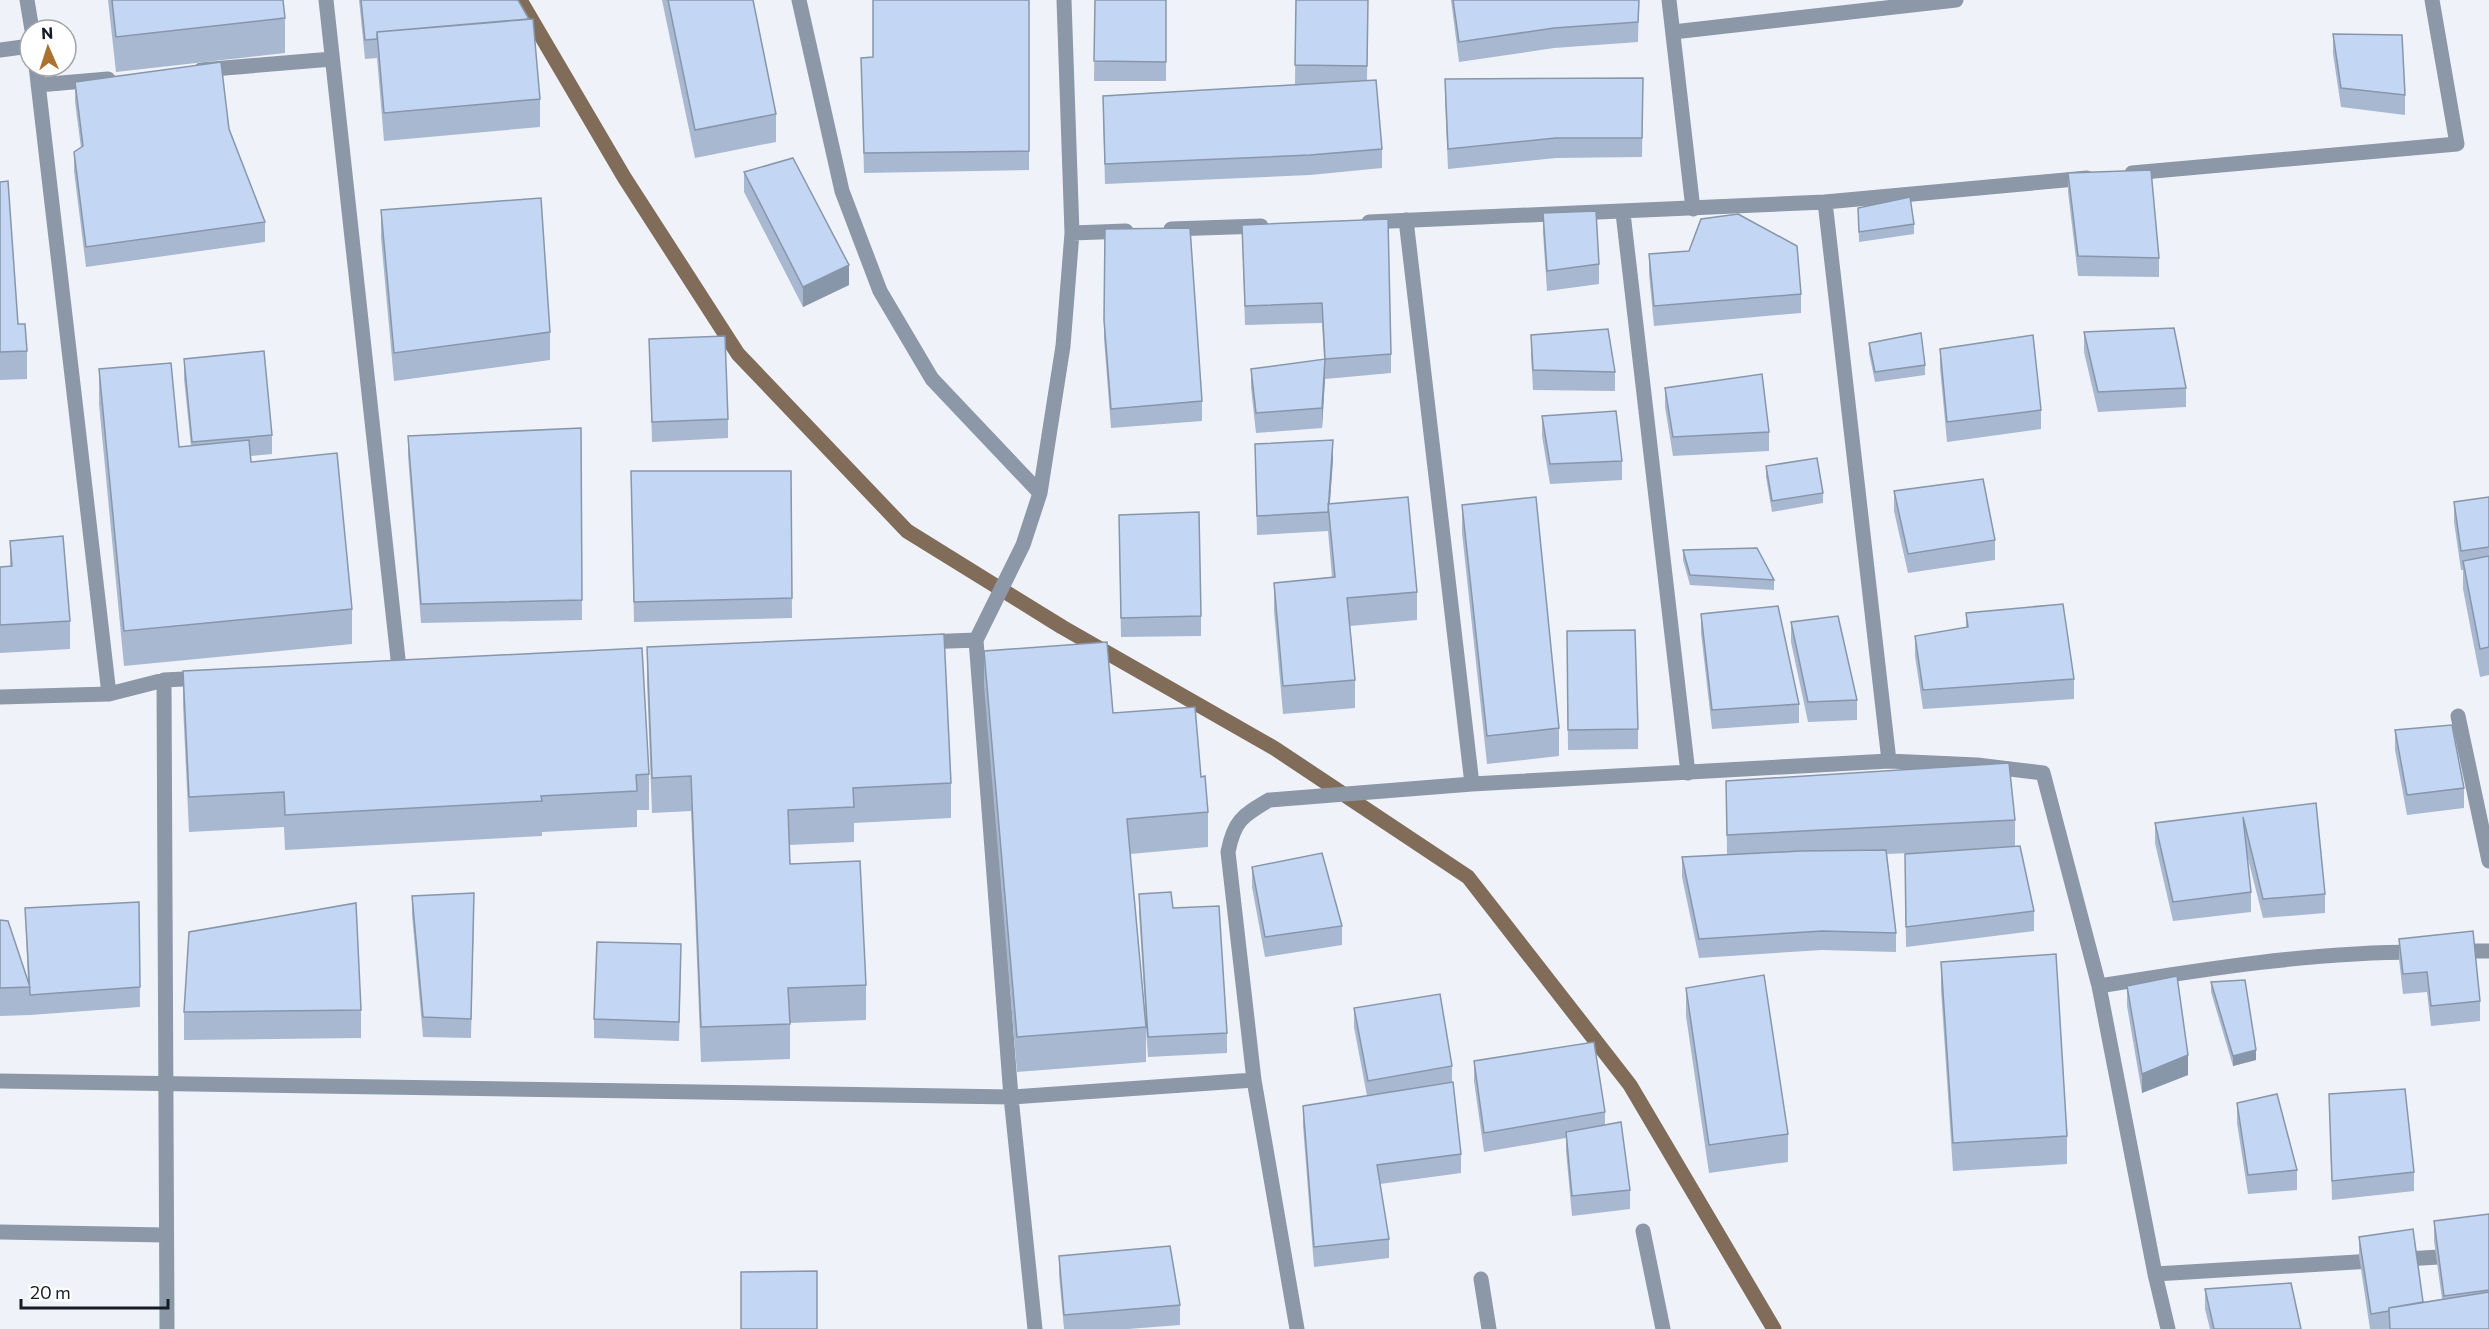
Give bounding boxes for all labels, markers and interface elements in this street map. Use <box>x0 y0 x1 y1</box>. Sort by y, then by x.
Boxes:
north arrow <box>18 18 78 78</box>
text: N <box>41 23 54 42</box>
scale bar <box>21 1272 168 1310</box>
text: 20 m <box>30 1281 71 1303</box>

